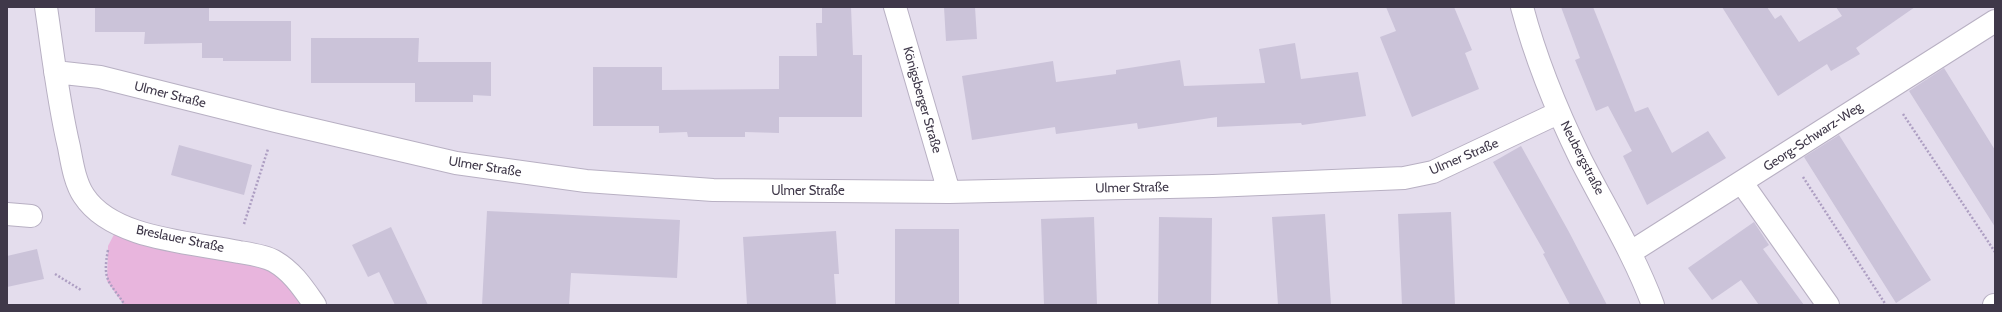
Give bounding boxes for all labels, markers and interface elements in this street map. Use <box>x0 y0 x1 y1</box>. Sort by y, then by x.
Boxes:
street label: Königsberger Straße <box>899 45 945 155</box>
street label: Ulmer Straße <box>132 79 208 111</box>
street label: Georg-Schwarz-Weg <box>1761 99 1865 175</box>
street label: Neubergstraße <box>1557 118 1607 198</box>
street label: Ulmer Straße <box>1427 135 1501 179</box>
street label: Ulmer Straße <box>447 154 523 180</box>
street label: Ulmer Straße <box>1095 180 1169 196</box>
street label: Ulmer Straße <box>771 183 845 199</box>
street label: Breslauer Straße <box>135 222 225 256</box>

